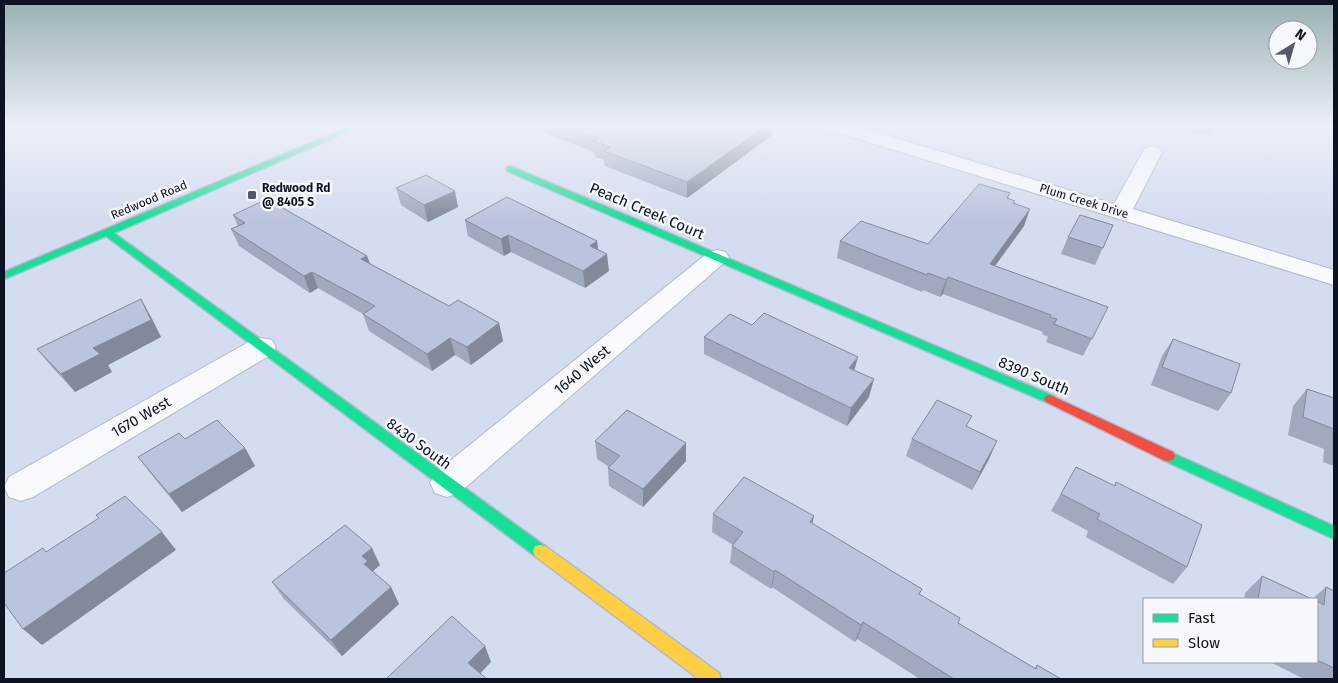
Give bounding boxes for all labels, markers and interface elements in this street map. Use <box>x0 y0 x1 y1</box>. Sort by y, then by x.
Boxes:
north arrow <box>1268 20 1318 70</box>
text: N <box>1292 25 1309 45</box>
street label: Redwood Road <box>109 178 189 222</box>
street label: Peach Creek Court <box>587 179 708 243</box>
place label: Redwood Rd @ 8405 S <box>262 181 331 209</box>
street label: Plum Creek Drive <box>1038 181 1130 221</box>
marker: Redwood Rd @ 8405 S <box>246 189 258 201</box>
street label: 1640 West <box>550 341 614 399</box>
street label: 8390 South <box>996 353 1072 399</box>
street label: 1670 West <box>108 392 174 441</box>
street label: 8430 South <box>383 414 455 474</box>
legend <box>1143 598 1318 663</box>
text: Fast <box>1188 609 1215 627</box>
text: Slow <box>1188 634 1220 652</box>

